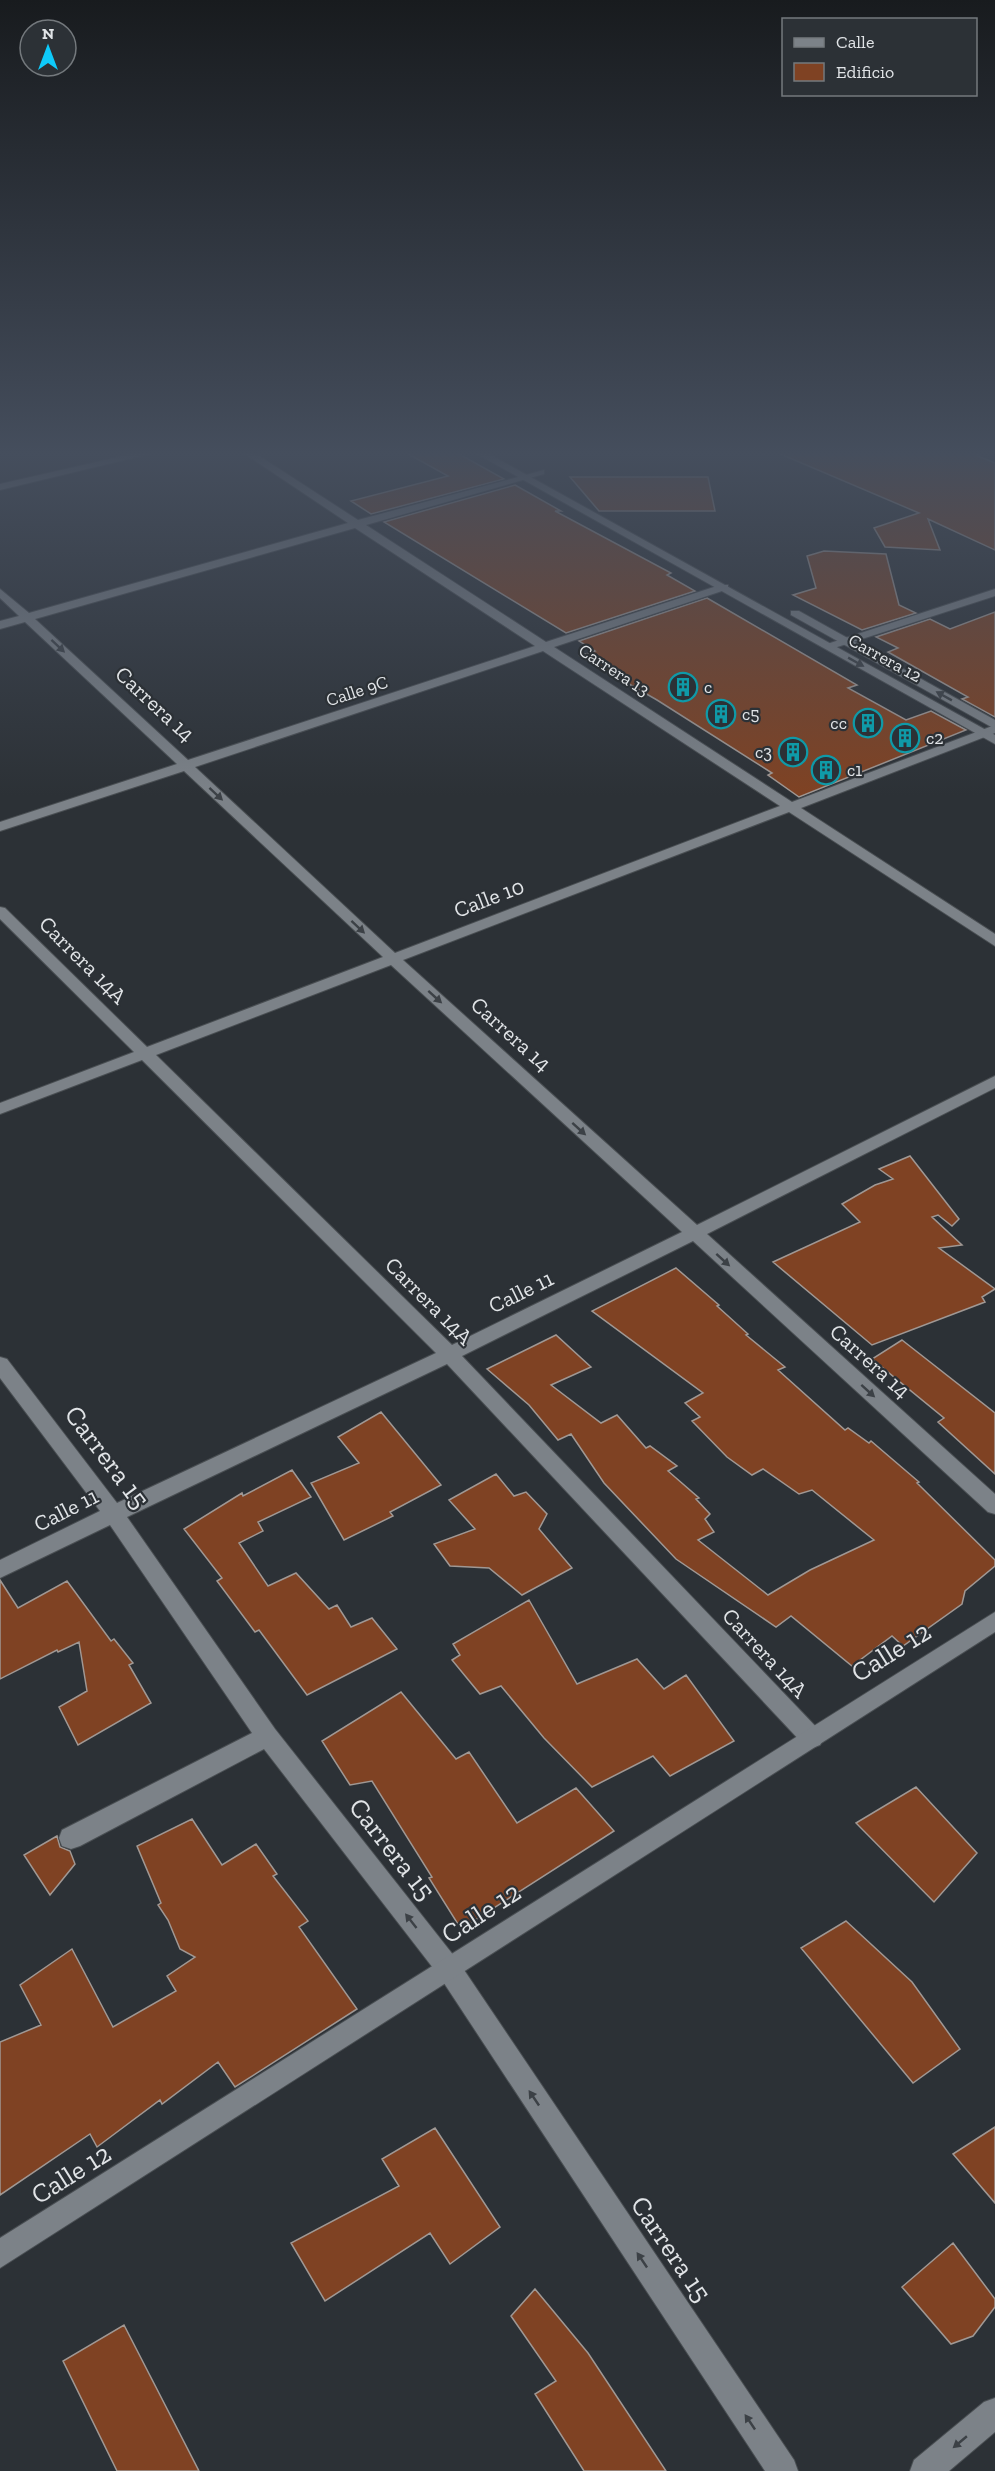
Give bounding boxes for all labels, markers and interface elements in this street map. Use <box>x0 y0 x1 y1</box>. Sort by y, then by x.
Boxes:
north arrow <box>18 18 78 78</box>
legend <box>782 18 977 96</box>
text: N <box>42 24 54 43</box>
text: Calle <box>836 31 874 53</box>
text: Edificio <box>836 61 894 83</box>
street label: Carrera 12 <box>844 629 926 687</box>
one-way arrow <box>51 639 65 653</box>
street label: Carrera 13 <box>574 639 654 701</box>
one-way arrow <box>848 657 865 667</box>
street label: Carrera 14 <box>110 660 200 748</box>
street label: Calle 9C <box>323 671 391 711</box>
building icon: c <box>667 671 699 703</box>
place label: c <box>704 676 712 698</box>
one-way arrow <box>935 691 952 701</box>
building icon: c5 <box>705 698 737 730</box>
place label: c5 <box>742 703 760 725</box>
building icon: cc <box>852 707 884 739</box>
place label: cc <box>830 712 847 734</box>
building icon: c2 <box>889 722 921 754</box>
place label: c2 <box>926 727 944 749</box>
building icon: c3 <box>777 736 809 768</box>
place label: c3 <box>755 741 772 763</box>
building icon: c1 <box>810 754 842 786</box>
place label: c1 <box>847 759 862 781</box>
one-way arrow <box>208 787 223 800</box>
street label: Calle 10 <box>450 872 528 924</box>
street label: Carrera 14A <box>33 910 133 1010</box>
one-way arrow <box>351 920 366 934</box>
one-way arrow <box>427 990 442 1003</box>
street label: Carrera 14 <box>465 991 557 1077</box>
one-way arrow <box>571 1122 586 1135</box>
street label: Carrera 14A <box>379 1251 479 1351</box>
one-way arrow <box>715 1253 730 1266</box>
street label: Calle 11 <box>484 1265 558 1319</box>
street label: Carrera 14 <box>824 1318 916 1404</box>
one-way arrow <box>860 1384 875 1397</box>
street label: Carrera 15 <box>58 1399 156 1515</box>
street label: Calle 11 <box>29 1482 103 1538</box>
street label: Carrera 14A <box>717 1602 814 1704</box>
street label: Calle 12 <box>845 1615 937 1689</box>
street label: Carrera 15 <box>342 1792 442 1906</box>
street label: Calle 12 <box>435 1876 527 1950</box>
one-way arrow <box>405 1913 417 1928</box>
one-way arrow <box>528 2090 540 2106</box>
street label: Calle 12 <box>25 2137 117 2211</box>
street label: Carrera 15 <box>624 2190 718 2308</box>
one-way arrow <box>637 2252 648 2268</box>
one-way arrow <box>744 2415 756 2431</box>
one-way arrow <box>952 2436 968 2449</box>

